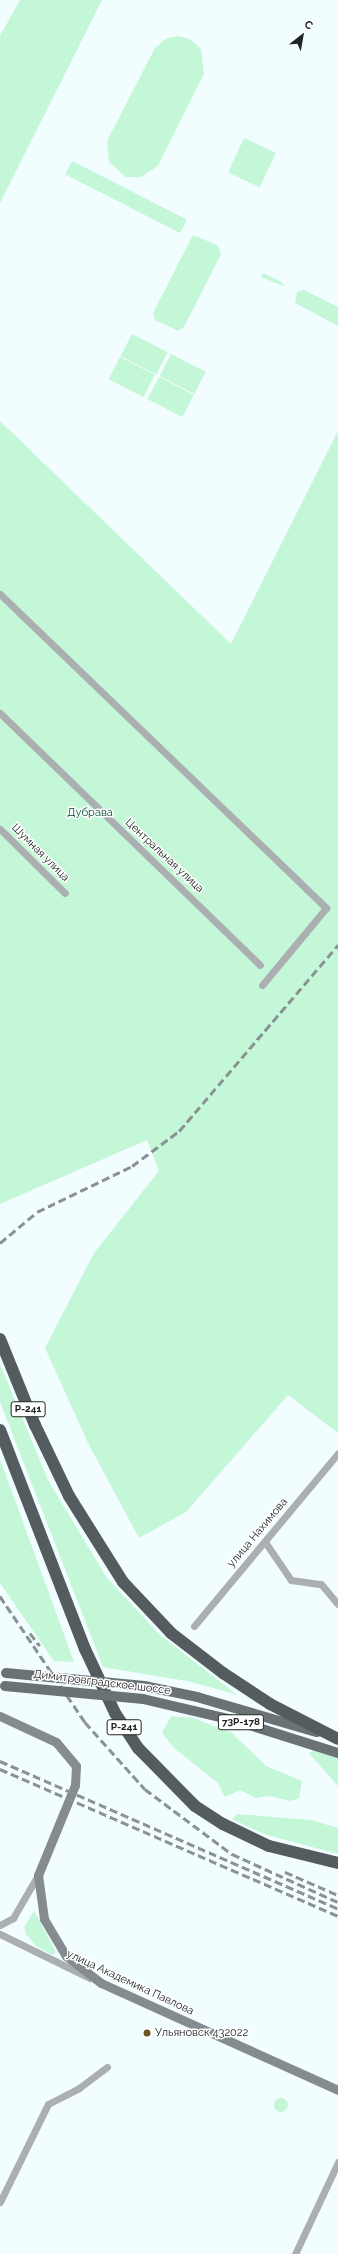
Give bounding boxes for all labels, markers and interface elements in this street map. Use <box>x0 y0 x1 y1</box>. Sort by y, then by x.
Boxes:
north arrow <box>282 16 322 56</box>
text: С <box>302 18 315 33</box>
park label: Дубрава <box>67 806 113 820</box>
street label: Центральная улица <box>122 816 206 896</box>
street label: Шумная улица <box>8 821 72 885</box>
road number: Р-241 <box>10 1401 46 1417</box>
street label: улица Нахимова <box>225 1496 291 1570</box>
street label: Димитровградское шоссе <box>33 1668 171 1698</box>
road number: 73Р-178 <box>217 1714 265 1730</box>
road number: Р-241 <box>106 1719 142 1735</box>
street label: улица Академика Павлова <box>64 1948 196 2018</box>
place label: Ульяновск 432022 <box>155 2026 248 2040</box>
marker: Ульяновск 432022 <box>142 2028 152 2038</box>

